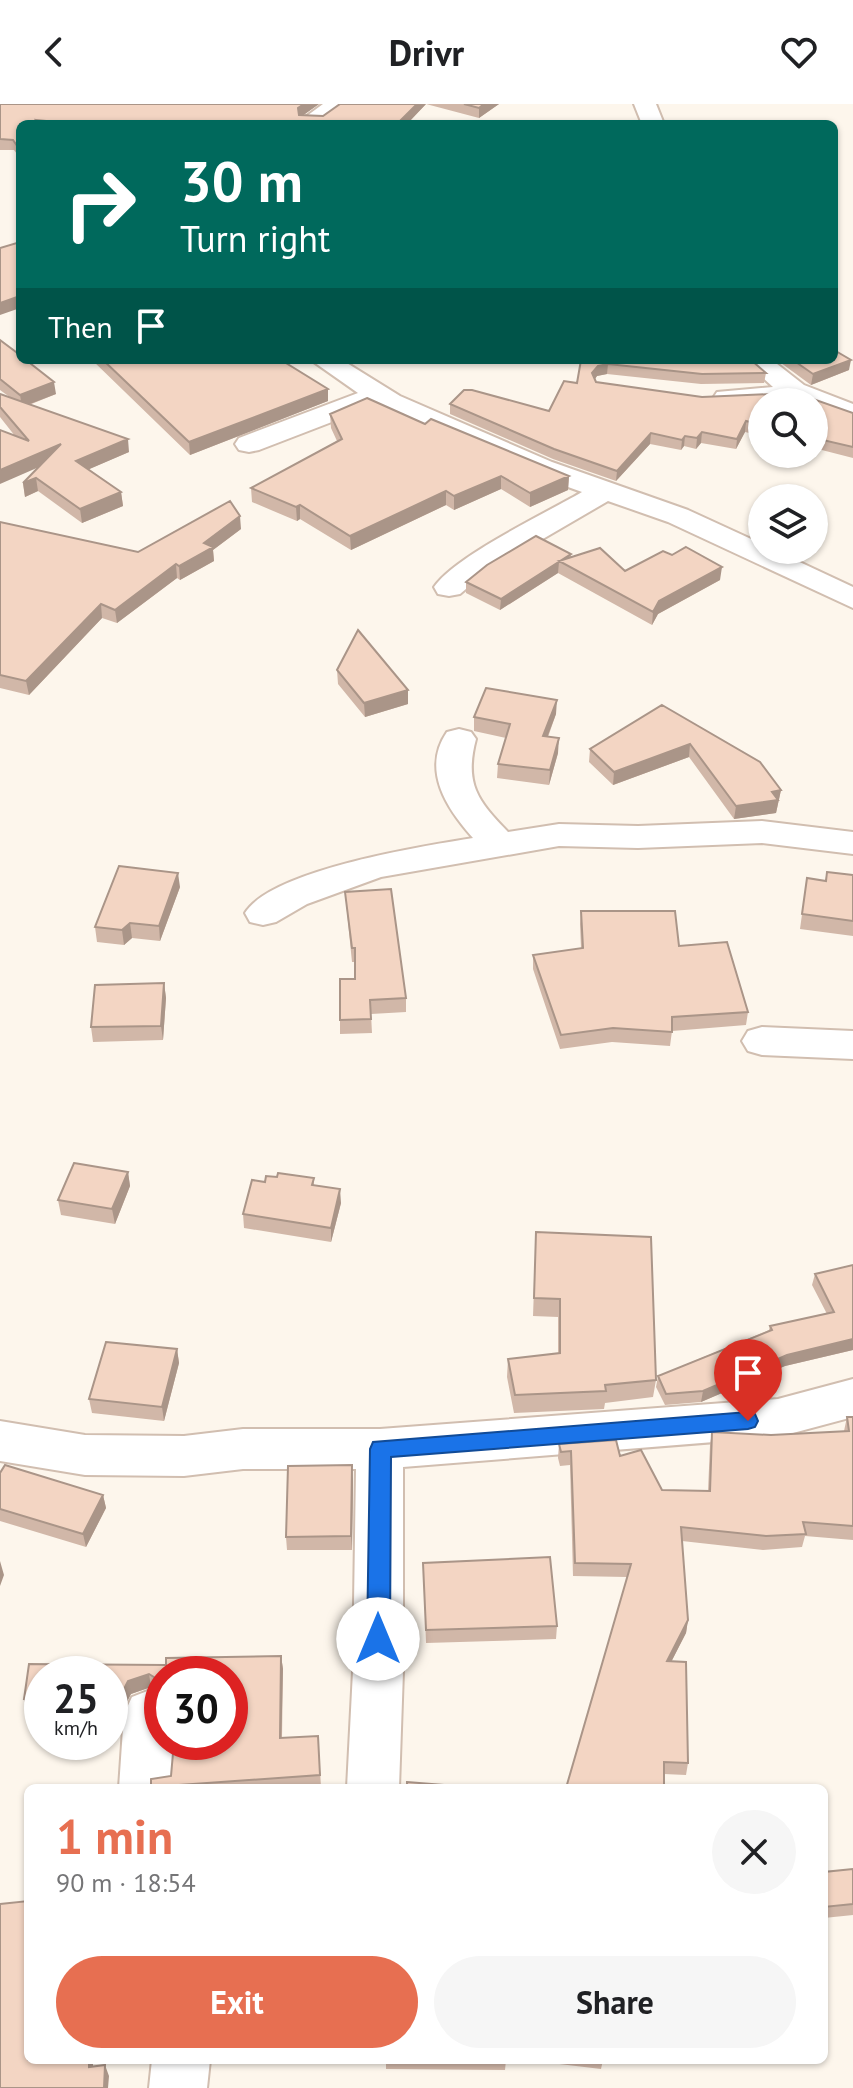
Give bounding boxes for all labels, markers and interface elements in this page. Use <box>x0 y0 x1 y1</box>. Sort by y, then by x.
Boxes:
text: Drivr <box>389 29 464 76</box>
icon: back <box>32 30 76 74</box>
icon: heart <box>777 30 821 74</box>
text: 30 m <box>180 145 303 217</box>
icon: right <box>48 152 152 256</box>
text: Turn right <box>180 215 330 262</box>
icon: arrive <box>129 304 173 348</box>
text: Then <box>48 307 113 346</box>
map controls <box>748 388 828 564</box>
button: search <box>748 388 828 468</box>
button: layers <box>748 484 828 564</box>
pin <box>714 1339 782 1421</box>
icon: arrive <box>726 1351 770 1395</box>
position arrow <box>336 1597 420 1681</box>
speed limit sign: 30 <box>144 1656 248 1760</box>
text: 25 <box>53 1672 99 1724</box>
text: km/h <box>54 1715 98 1741</box>
text: 1 min <box>56 1805 173 1867</box>
button: close <box>712 1810 796 1894</box>
text: 90 m · 18:54 <box>56 1866 196 1899</box>
button: Exit <box>56 1956 418 2048</box>
button: Share <box>434 1956 796 2048</box>

